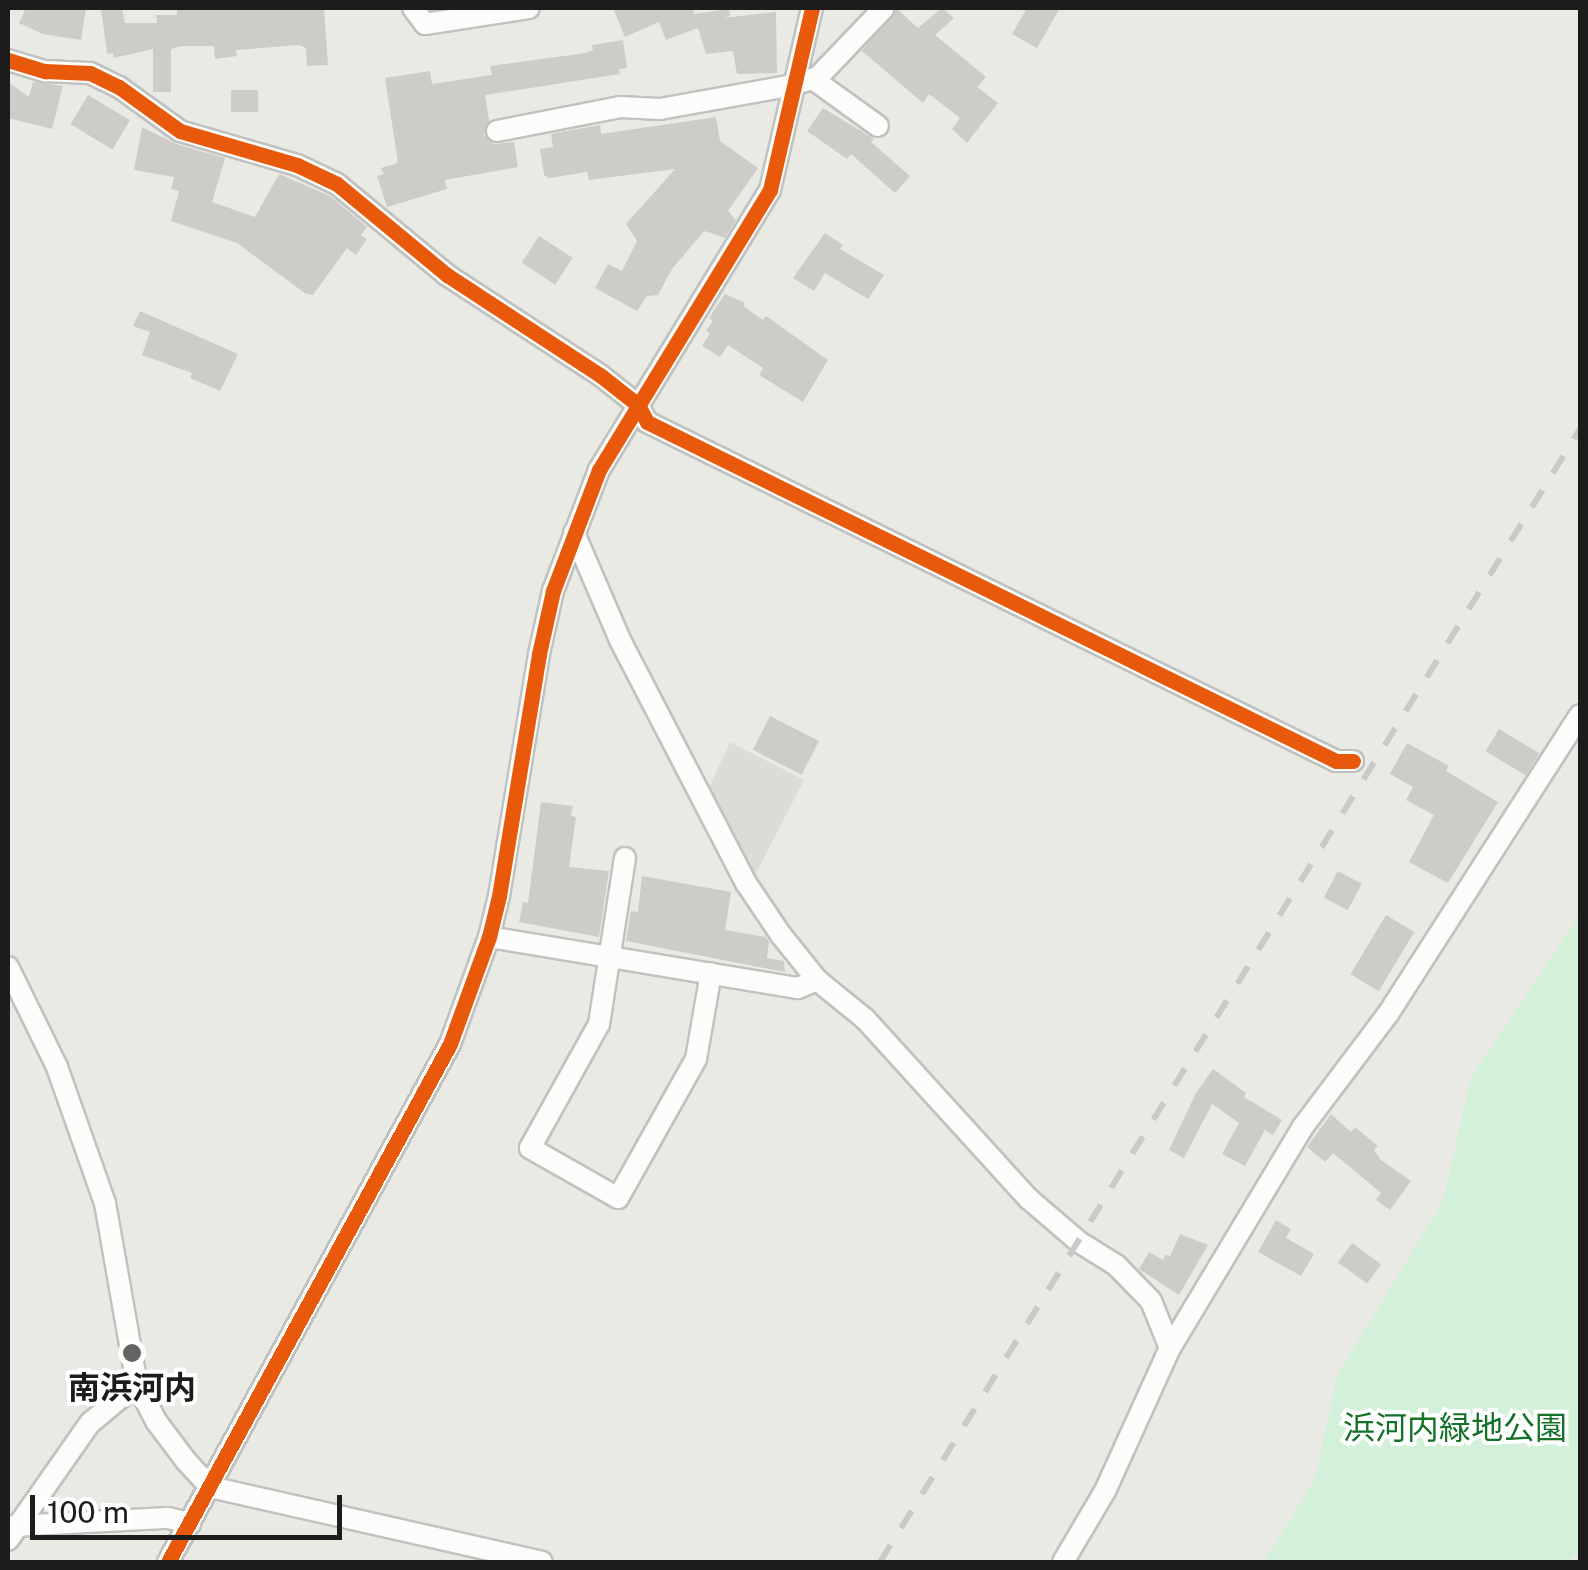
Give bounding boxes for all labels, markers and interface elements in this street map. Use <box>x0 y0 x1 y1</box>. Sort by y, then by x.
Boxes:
marker: 南浜河内 <box>121 1342 143 1364</box>
place label: 南浜河内 <box>68 1369 196 1407</box>
park label: 浜河内緑地公園 <box>1343 1409 1567 1447</box>
scale bar <box>35 1475 348 1537</box>
text: 100 m <box>47 1494 129 1530</box>

